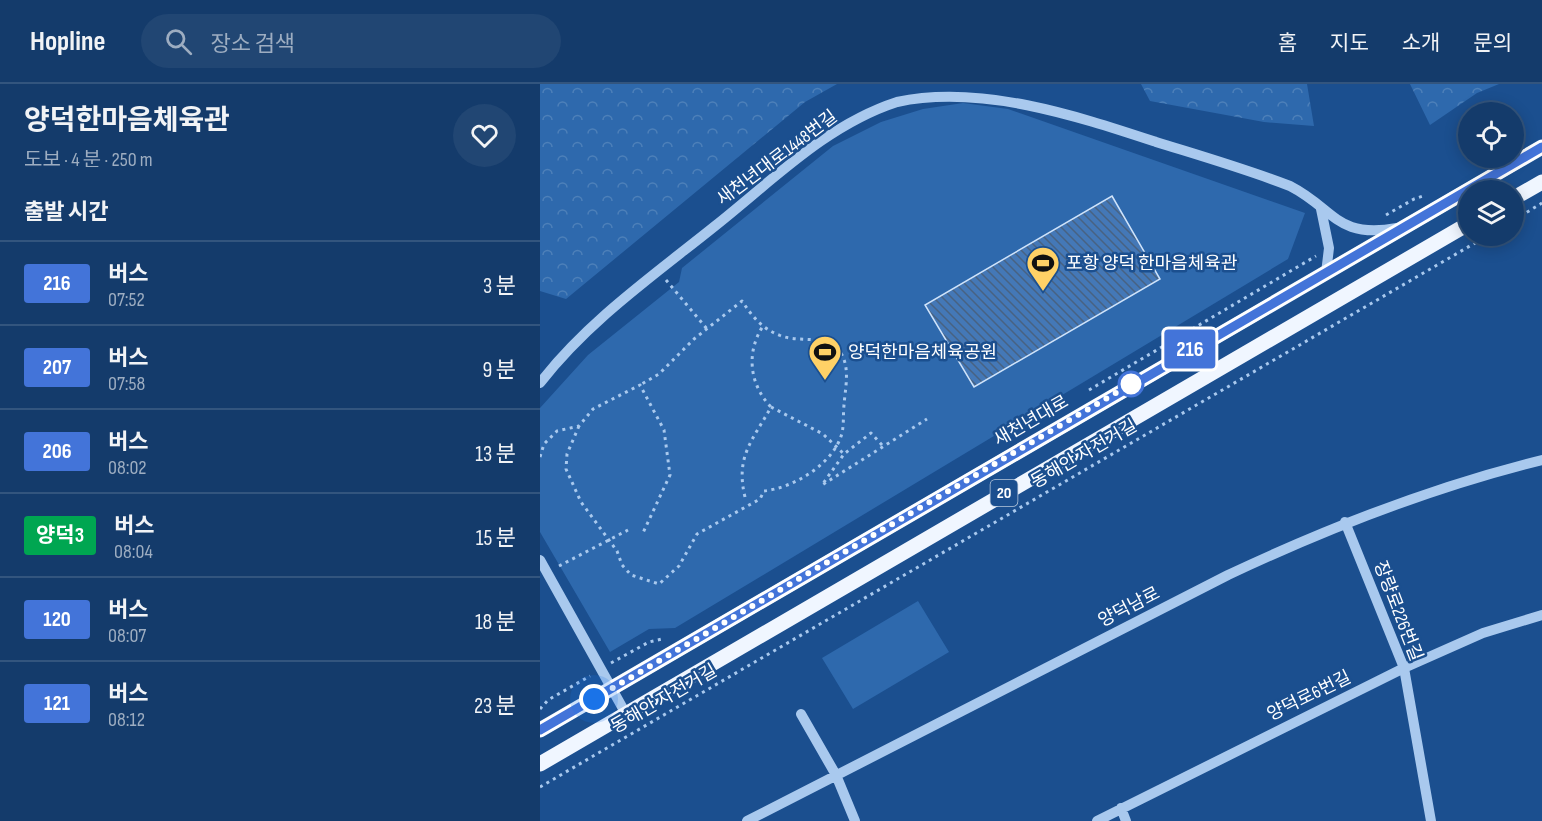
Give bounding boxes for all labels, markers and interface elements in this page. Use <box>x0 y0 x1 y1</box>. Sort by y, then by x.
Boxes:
search box <box>141 14 561 68</box>
text: Hopline <box>30 25 105 58</box>
icon: search <box>162 25 195 58</box>
text: 장소 검색 <box>210 31 295 58</box>
text: 홈 <box>1278 31 1297 56</box>
text: 지도 <box>1330 31 1369 56</box>
text: 소개 <box>1402 31 1440 56</box>
text: 문의 <box>1473 31 1512 56</box>
map controls <box>1458 102 1524 246</box>
button: locate <box>1458 102 1524 168</box>
text: 양덕한마음체육관 <box>24 104 230 137</box>
button: heart <box>453 104 516 167</box>
street label: 새천년대로1448번길 <box>713 106 841 210</box>
text: 도보 · 4 분 · 250 m <box>24 148 153 172</box>
button: layers <box>1458 180 1524 246</box>
text: 출발 시간 <box>24 199 108 226</box>
sports icon: 포항 양덕 한마음체육관 <box>1025 245 1061 292</box>
place label: 포항 양덕 한마음체육관 <box>1066 253 1238 274</box>
text: 버스 <box>108 261 148 288</box>
text: 216 <box>43 271 71 296</box>
text: 3 분 <box>483 273 516 300</box>
text: 07:52 <box>108 288 145 312</box>
line badge: 216 <box>1156 330 1224 368</box>
sports icon: 양덕한마음체육공원 <box>807 334 843 381</box>
text: 216 <box>1176 337 1204 362</box>
place label: 양덕한마음체육공원 <box>848 342 997 363</box>
text: 버스 <box>108 345 148 372</box>
text: 207 <box>43 355 71 380</box>
text: 9 분 <box>483 357 516 384</box>
unlabelled marker <box>1118 371 1144 397</box>
text: 07:58 <box>108 372 145 396</box>
street label: 새천년대로 <box>990 391 1072 451</box>
street label: 동해안 자전거길 <box>1027 415 1141 493</box>
text: 버스 <box>108 429 148 456</box>
text: 206 <box>42 439 72 464</box>
text: 13 분 <box>475 441 516 468</box>
text: 08:02 <box>108 456 147 480</box>
road number: 20 <box>990 480 1018 506</box>
text: 버스 <box>114 513 155 540</box>
text: 양덕3 <box>36 523 84 548</box>
text: 15 분 <box>476 525 516 552</box>
text: 08:04 <box>114 540 153 564</box>
street label: 장량로226번길 <box>1369 558 1427 664</box>
street label: 양덕남로 <box>1095 583 1163 631</box>
text: 버스 <box>108 597 148 624</box>
text: 120 <box>43 607 71 632</box>
text: 18 분 <box>475 609 516 636</box>
text: 08:07 <box>108 624 146 648</box>
street label: 동해안 자전거길 <box>607 660 721 738</box>
street label: 양덕로6번길 <box>1264 667 1354 725</box>
text: 버스 <box>108 681 148 708</box>
your location <box>579 684 609 714</box>
text: 121 <box>44 691 70 716</box>
text: 23 분 <box>474 693 516 720</box>
text: 08:12 <box>108 708 145 732</box>

